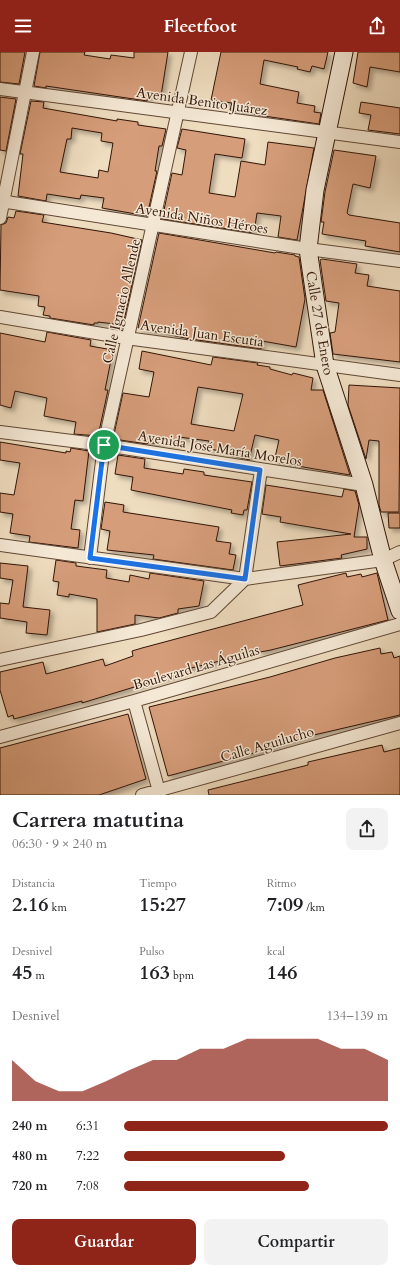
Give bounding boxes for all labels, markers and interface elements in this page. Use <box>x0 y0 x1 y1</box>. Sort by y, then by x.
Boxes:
text: Fleetfoot <box>163 14 237 39</box>
icon: menu <box>12 15 34 37</box>
icon: share <box>366 15 388 37</box>
street label: Avenida Benito Juárez <box>135 83 269 120</box>
street label: Avenida Niños Héroes <box>134 199 270 238</box>
street label: Calle Ignacio Allende <box>98 237 145 365</box>
street label: Calle 27 de Enero <box>301 270 338 377</box>
street label: Avenida Juan Escutia <box>139 315 265 352</box>
street label: Avenida José María Morelos <box>137 426 304 471</box>
pin <box>87 428 121 462</box>
icon: arrive <box>93 434 115 456</box>
street label: Boulevard Las Águilas <box>131 640 262 695</box>
street label: Calle Aguilucho <box>218 722 316 767</box>
text: Carrera matutina <box>12 805 184 835</box>
button: share <box>346 808 388 850</box>
text: 06:30 · 9 × 240 m <box>12 835 107 853</box>
text: Distancia <box>12 876 55 891</box>
text: Tiempo <box>139 876 177 891</box>
text: Ritmo <box>267 876 296 891</box>
text: 2.16 <box>12 891 49 918</box>
text: 15:27 <box>139 891 186 918</box>
text: 7:09 <box>267 891 303 918</box>
text: km <box>49 900 67 915</box>
text: /km <box>303 900 325 915</box>
text: Desnivel <box>12 944 52 959</box>
text: Pulso <box>139 944 164 959</box>
text: kcal <box>267 944 285 959</box>
text: 45 <box>12 959 33 986</box>
text: 163 <box>139 959 170 986</box>
text: 146 <box>267 959 297 986</box>
text: m <box>33 968 45 983</box>
text: bpm <box>170 968 194 983</box>
text: Desnivel <box>12 1007 60 1025</box>
text: 134–139 m <box>326 1007 388 1025</box>
text: 240 m <box>12 1117 47 1135</box>
text: 6:31 <box>76 1117 99 1135</box>
text: 480 m <box>12 1147 47 1165</box>
text: 7:22 <box>76 1147 99 1165</box>
text: 720 m <box>12 1177 47 1195</box>
text: 7:08 <box>76 1177 99 1195</box>
button: Guardar <box>12 1219 196 1265</box>
button: Compartir <box>204 1219 388 1265</box>

